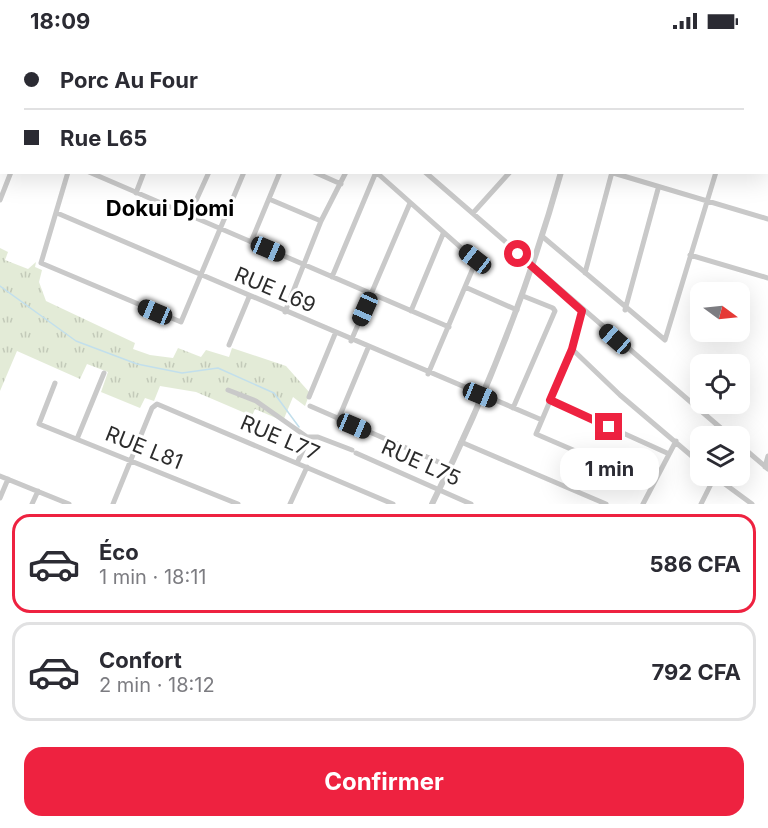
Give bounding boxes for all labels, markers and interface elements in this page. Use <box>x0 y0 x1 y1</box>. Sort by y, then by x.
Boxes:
text: 18:09 <box>30 8 90 34</box>
text: Porc Au Four <box>60 67 198 93</box>
text: Rue L65 <box>60 125 147 151</box>
district label: Dokui Djomi <box>106 195 234 221</box>
car <box>248 234 288 264</box>
route start <box>504 240 531 267</box>
car <box>455 241 495 277</box>
street label: RUE L69 <box>231 261 319 318</box>
north arrow <box>690 282 750 342</box>
map controls <box>690 282 750 486</box>
car <box>349 289 381 329</box>
car <box>135 297 175 327</box>
car <box>596 320 634 358</box>
button: locate <box>690 354 750 414</box>
car <box>460 380 500 410</box>
street label: RUE L77 <box>237 410 324 465</box>
car <box>334 411 374 441</box>
route end <box>595 413 622 440</box>
street label: RUE L81 <box>102 421 186 474</box>
button: layers <box>690 426 750 486</box>
street label: RUE L75 <box>378 434 465 491</box>
callout: 1 min <box>560 448 658 490</box>
text: 1 min <box>585 457 634 481</box>
icon: car <box>27 537 81 591</box>
text: Éco <box>99 539 139 565</box>
text: 586 CFA <box>650 551 741 577</box>
text: 1 min · 18:11 <box>99 565 207 589</box>
icon: car <box>27 645 81 699</box>
text: Confort <box>99 647 182 673</box>
text: 792 CFA <box>651 659 741 685</box>
text: 2 min · 18:12 <box>99 673 215 697</box>
button: Confirmer <box>24 747 744 816</box>

